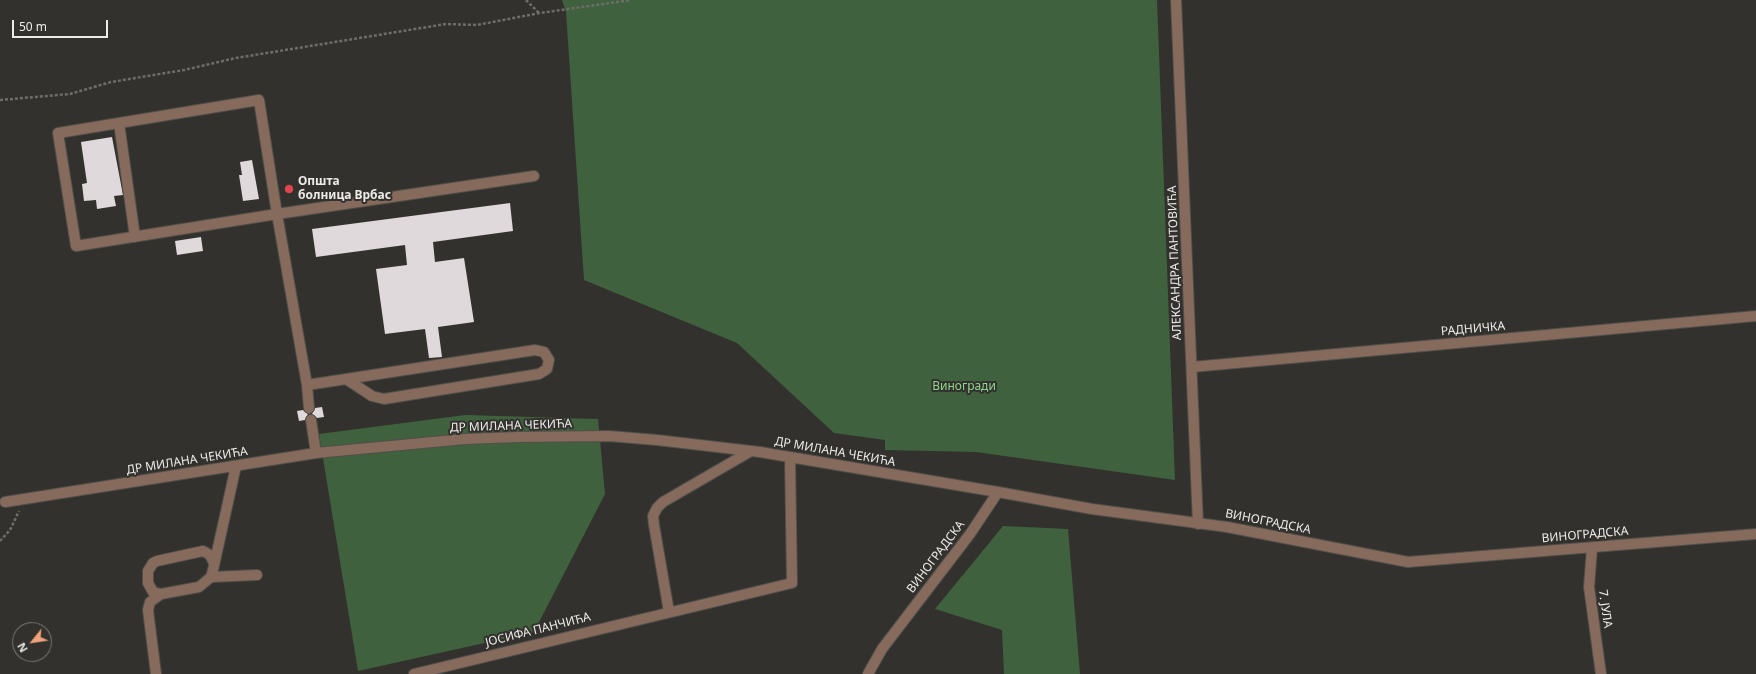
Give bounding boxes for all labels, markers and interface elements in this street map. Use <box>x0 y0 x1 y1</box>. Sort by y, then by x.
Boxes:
scale bar <box>14 12 110 38</box>
text: 50 m <box>19 18 47 35</box>
place label: Општа болница Врбас <box>298 175 391 203</box>
marker: Општа болница Врбас <box>283 183 295 195</box>
street label: АЛЕКСАНДРА ПАНТОВИЋА <box>1165 186 1185 340</box>
street label: РАДНИЧКА <box>1440 319 1506 339</box>
park label: Виногради <box>932 380 996 394</box>
street label: ДР МИЛАНА ЧЕКИЋА <box>450 417 572 435</box>
street label: ДР МИЛАНА ЧЕКИЋА <box>773 434 897 470</box>
street label: ДР МИЛАНА ЧЕКИЋА <box>125 444 249 478</box>
street label: ВИНОГРАДСКА <box>1224 507 1312 537</box>
street label: ВИНОГРАДСКА <box>904 518 968 596</box>
street label: ВИНОГРАДСКА <box>1541 524 1629 546</box>
street label: 7. ЈУЛА <box>1595 589 1615 629</box>
street label: ЈОСИФА ПАНЧИЋА <box>484 610 592 650</box>
north arrow <box>12 622 52 662</box>
text: N <box>13 640 31 655</box>

